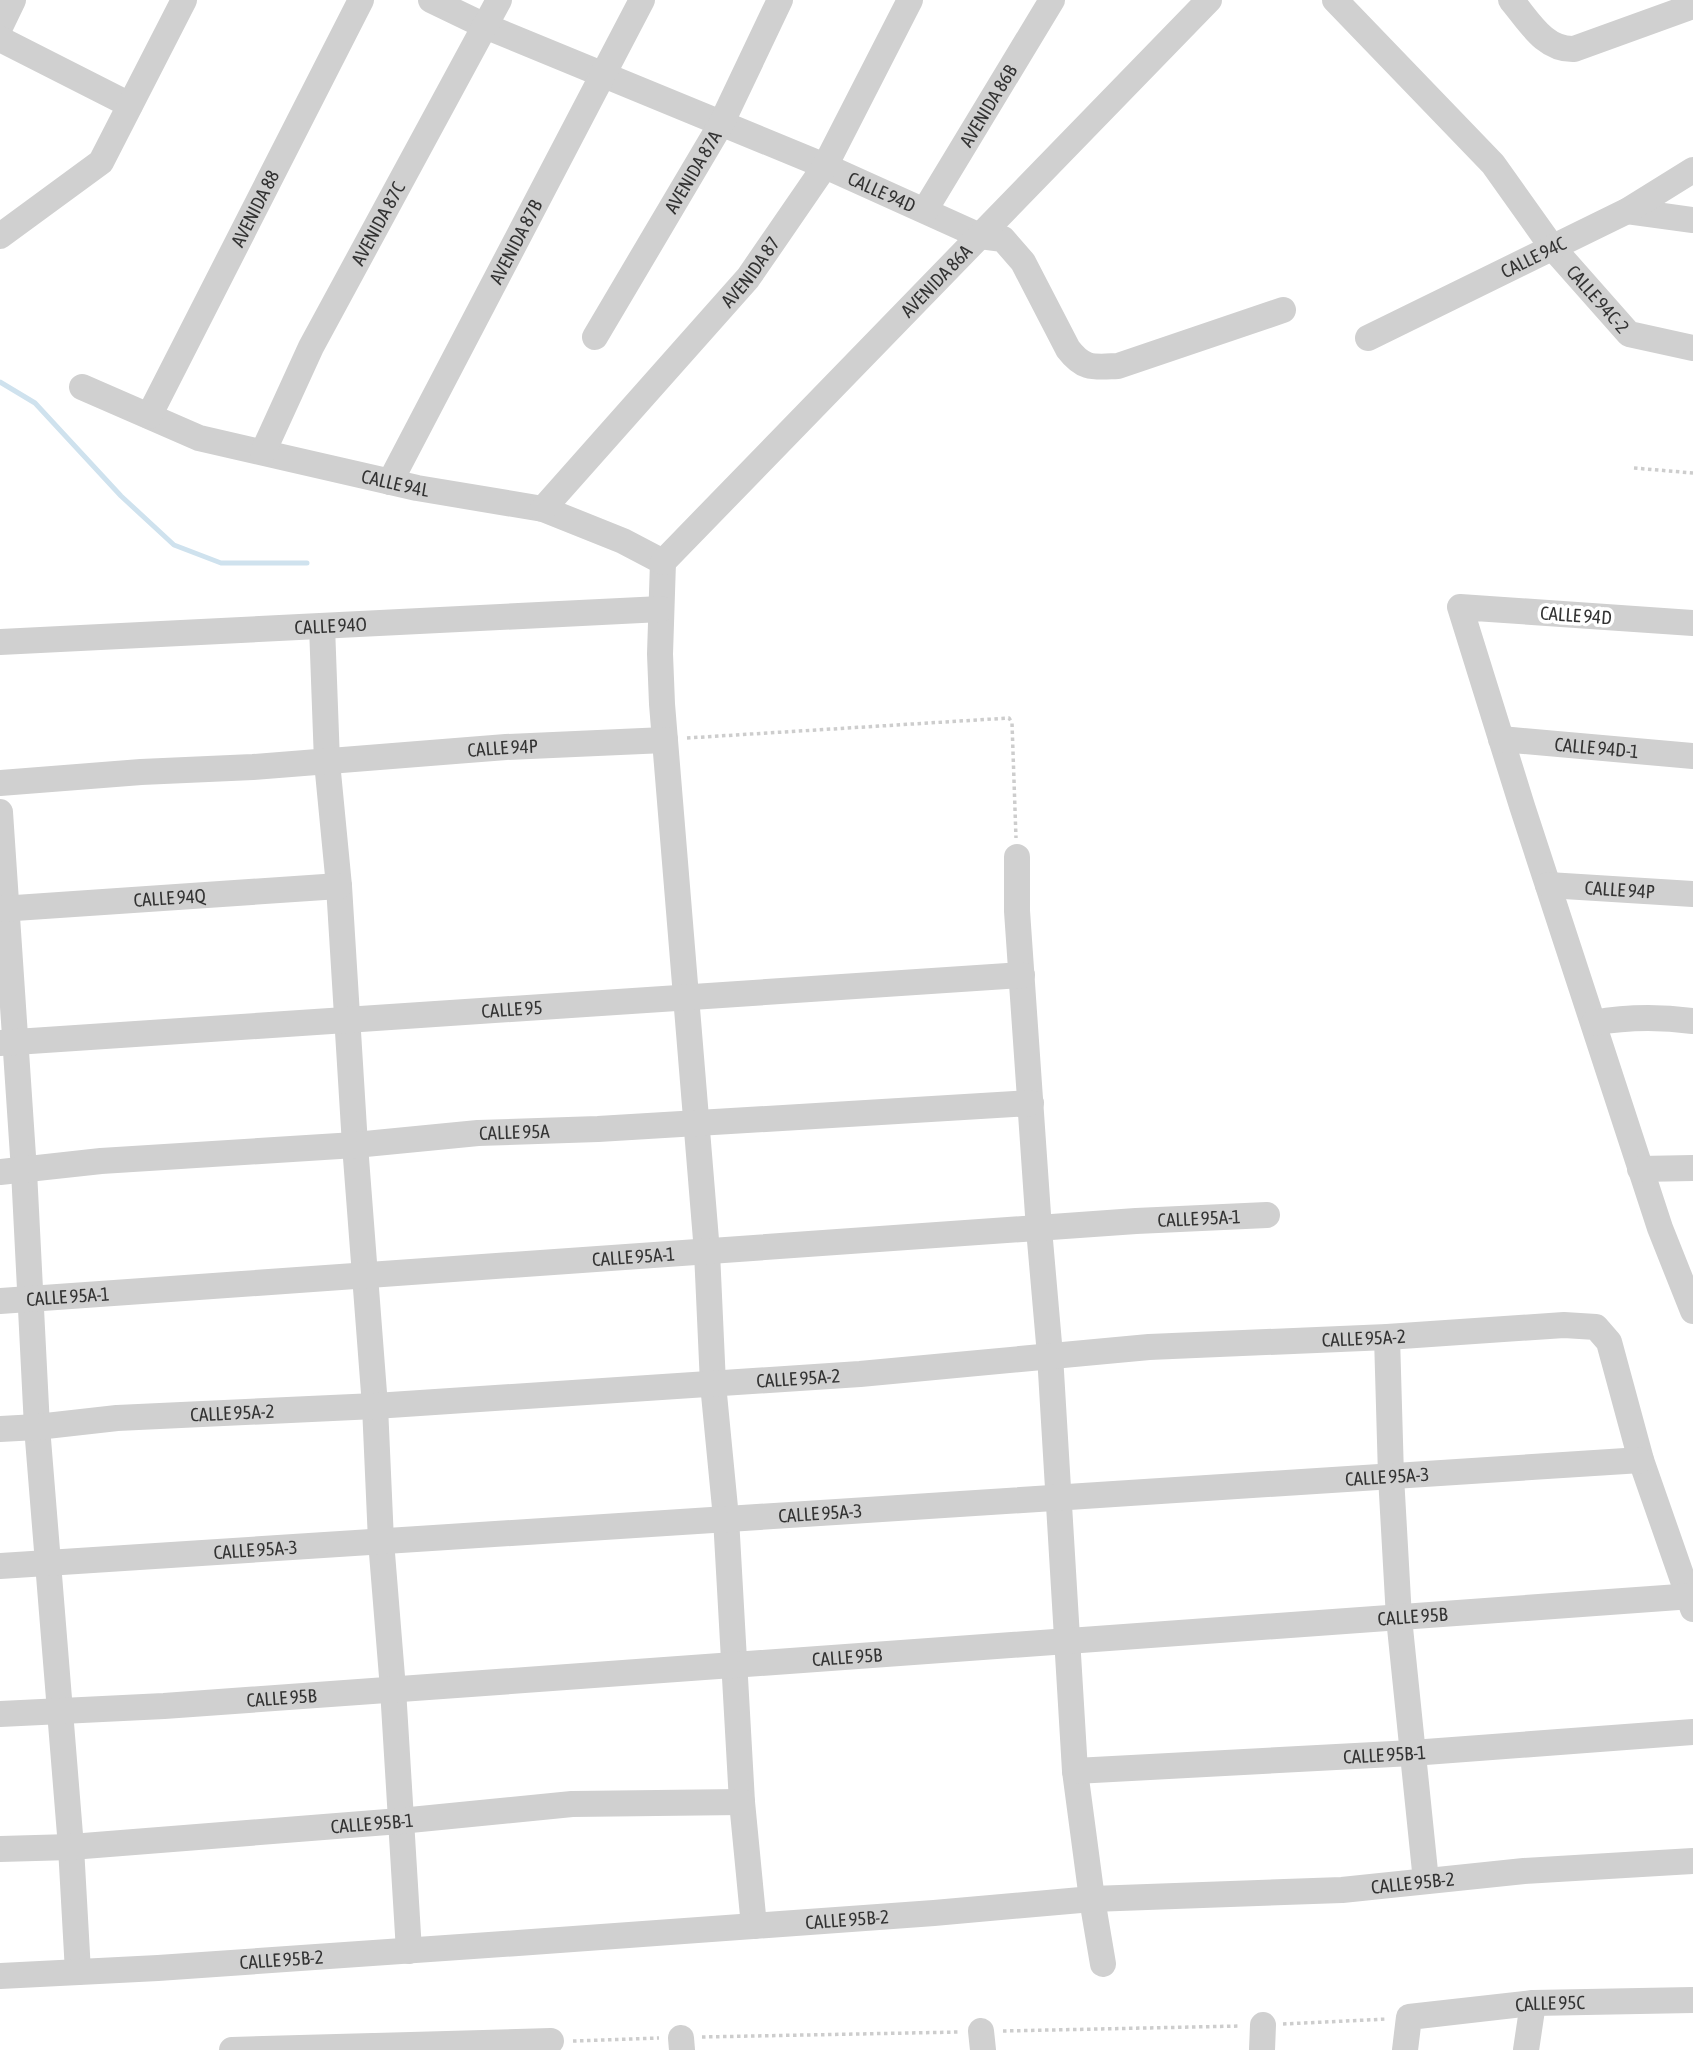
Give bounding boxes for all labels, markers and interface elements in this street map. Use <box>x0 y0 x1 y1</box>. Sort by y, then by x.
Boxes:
street label: AVENIDA 86B <box>955 61 1021 151</box>
street label: AVENIDA 87A <box>660 126 726 217</box>
street label: AVENIDA 88 <box>226 166 283 250</box>
street label: CALLE 94D <box>845 167 919 216</box>
street label: AVENIDA 87C <box>347 178 410 269</box>
street label: AVENIDA 87B <box>485 196 547 288</box>
street label: CALLE 94C <box>1497 232 1570 282</box>
street label: AVENIDA 87 <box>716 233 784 312</box>
street label: AVENIDA 86A <box>896 240 977 322</box>
street label: CALLE 94C-2 <box>1562 260 1634 338</box>
street label: CALLE 94L <box>359 465 431 501</box>
street label: CALLE 94D <box>1539 602 1613 628</box>
street label: CALLE 94O <box>294 613 367 638</box>
street label: CALLE 94D-1 <box>1554 733 1640 762</box>
street label: CALLE 94P <box>467 735 538 761</box>
street label: CALLE 94P <box>1584 876 1656 903</box>
street label: CALLE 94Q <box>133 884 207 911</box>
street label: CALLE 95 <box>481 996 543 1022</box>
street label: CALLE 95A <box>479 1120 551 1144</box>
street label: CALLE 95A-1 <box>1157 1205 1241 1231</box>
street label: CALLE 95A-1 <box>591 1242 676 1270</box>
street label: CALLE 95A-1 <box>26 1282 110 1310</box>
street label: CALLE 95A-2 <box>1321 1325 1406 1351</box>
street label: CALLE 95A-2 <box>756 1364 841 1392</box>
street label: CALLE 95A-2 <box>190 1400 275 1426</box>
street label: CALLE 95A-3 <box>1344 1463 1430 1490</box>
street label: CALLE 95A-3 <box>778 1499 863 1527</box>
street label: CALLE 95A-3 <box>213 1536 298 1563</box>
street label: CALLE 95B <box>1377 1603 1448 1630</box>
street label: CALLE 95B <box>811 1643 883 1670</box>
street label: CALLE 95B <box>246 1684 317 1711</box>
street label: CALLE 95B-1 <box>1343 1741 1427 1768</box>
street label: CALLE 95B-1 <box>330 1809 414 1837</box>
street label: CALLE 95B-2 <box>1370 1867 1456 1898</box>
street label: CALLE 95B-2 <box>804 1905 890 1933</box>
street label: CALLE 95B-2 <box>239 1946 324 1973</box>
street label: CALLE 95C <box>1514 1991 1585 2016</box>

